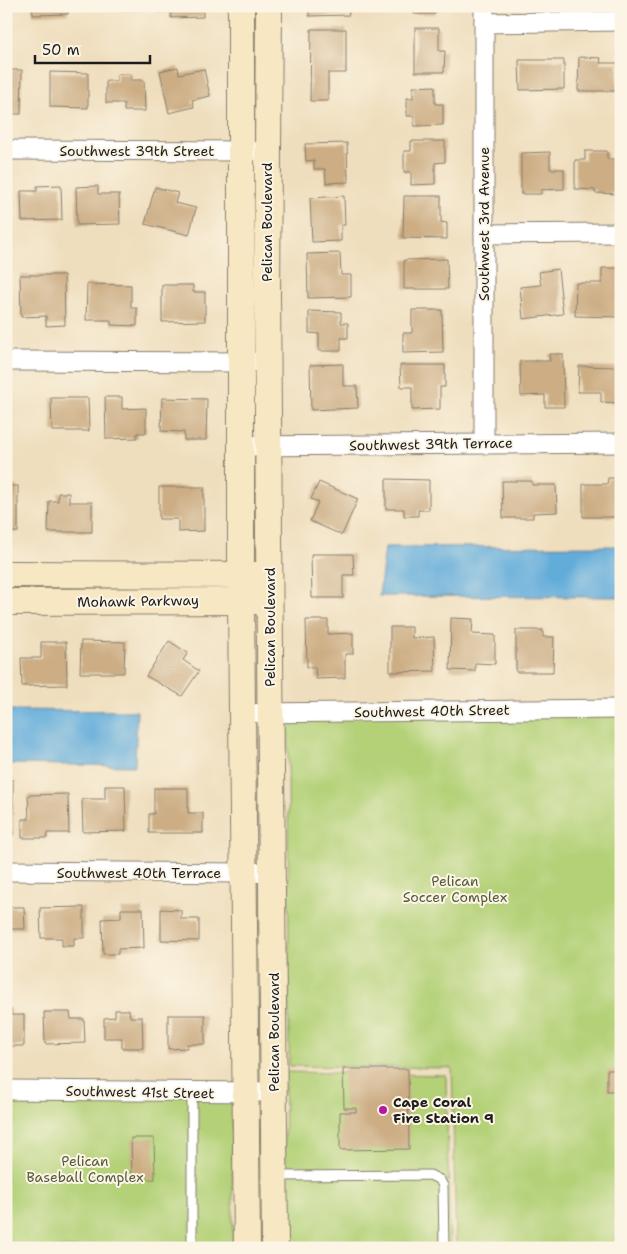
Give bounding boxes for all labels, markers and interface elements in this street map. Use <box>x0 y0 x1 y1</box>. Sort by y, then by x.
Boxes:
scale bar <box>35 32 150 64</box>
text: 50 m <box>42 40 80 60</box>
street label: Southwest 39th Street <box>60 142 214 160</box>
street label: Southwest 3rd Avenue <box>475 147 493 301</box>
street label: Pelican Boulevard <box>258 162 276 282</box>
street label: Southwest 39th Terrace <box>349 434 513 454</box>
street label: Pelican Boulevard <box>261 567 279 687</box>
street label: Mohawk Parkway <box>77 591 199 611</box>
street label: Southwest 40th Street <box>354 701 510 721</box>
street label: Southwest 40th Terrace <box>57 864 221 882</box>
park label: Pelican Soccer Complex <box>403 872 507 906</box>
street label: Pelican Boulevard <box>265 972 283 1092</box>
street label: Southwest 41st Street <box>65 1082 215 1102</box>
place label: Cape Coral Fire Station 9 <box>393 1093 494 1127</box>
marker: Cape Coral Fire Station 9 <box>377 1104 389 1116</box>
park label: Pelican Baseball Complex <box>26 1152 144 1186</box>

